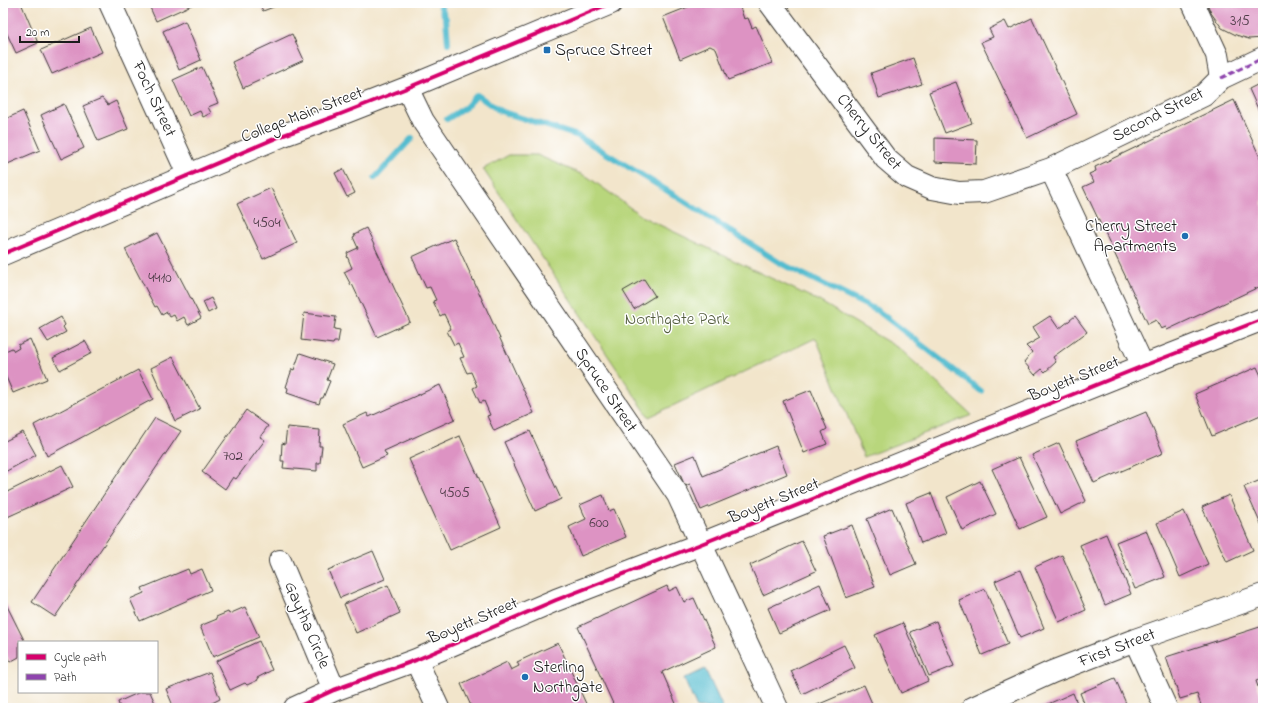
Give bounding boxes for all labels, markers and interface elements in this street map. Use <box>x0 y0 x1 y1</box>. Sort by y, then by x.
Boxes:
house number: 315 <box>1230 10 1250 32</box>
scale bar <box>20 18 79 44</box>
text: 20 m <box>26 24 49 42</box>
place label: Spruce Street <box>555 38 653 63</box>
marker: Spruce Street <box>542 45 552 55</box>
street label: Foch Street <box>125 56 183 141</box>
street label: College Main Street <box>238 80 367 152</box>
street label: Second Street <box>1108 81 1208 149</box>
street label: Cherry Street <box>830 88 908 177</box>
house number: 4504 <box>253 212 281 234</box>
place label: Cherry Street Apartments <box>1085 214 1177 259</box>
marker: Cherry Street Apartments <box>1180 231 1190 241</box>
house number: 4410 <box>148 267 172 289</box>
park label: Northgate Park <box>625 307 730 334</box>
street label: Spruce Street <box>568 343 644 438</box>
street label: Boyett Street <box>1024 349 1124 410</box>
house number: 702 <box>223 445 244 467</box>
street label: Boyett Street <box>724 471 824 532</box>
house number: 4505 <box>440 482 470 504</box>
house number: 600 <box>589 512 609 534</box>
street label: Gaytha Circle <box>277 578 337 673</box>
street label: Boyett Street <box>423 591 523 653</box>
street label: First Street <box>1074 622 1159 675</box>
legend <box>18 641 158 693</box>
text: Cycle path <box>54 649 106 668</box>
place label: Sterling Northgate <box>533 655 603 702</box>
text: Path <box>54 669 77 687</box>
marker: Sterling Northgate <box>520 672 530 682</box>

